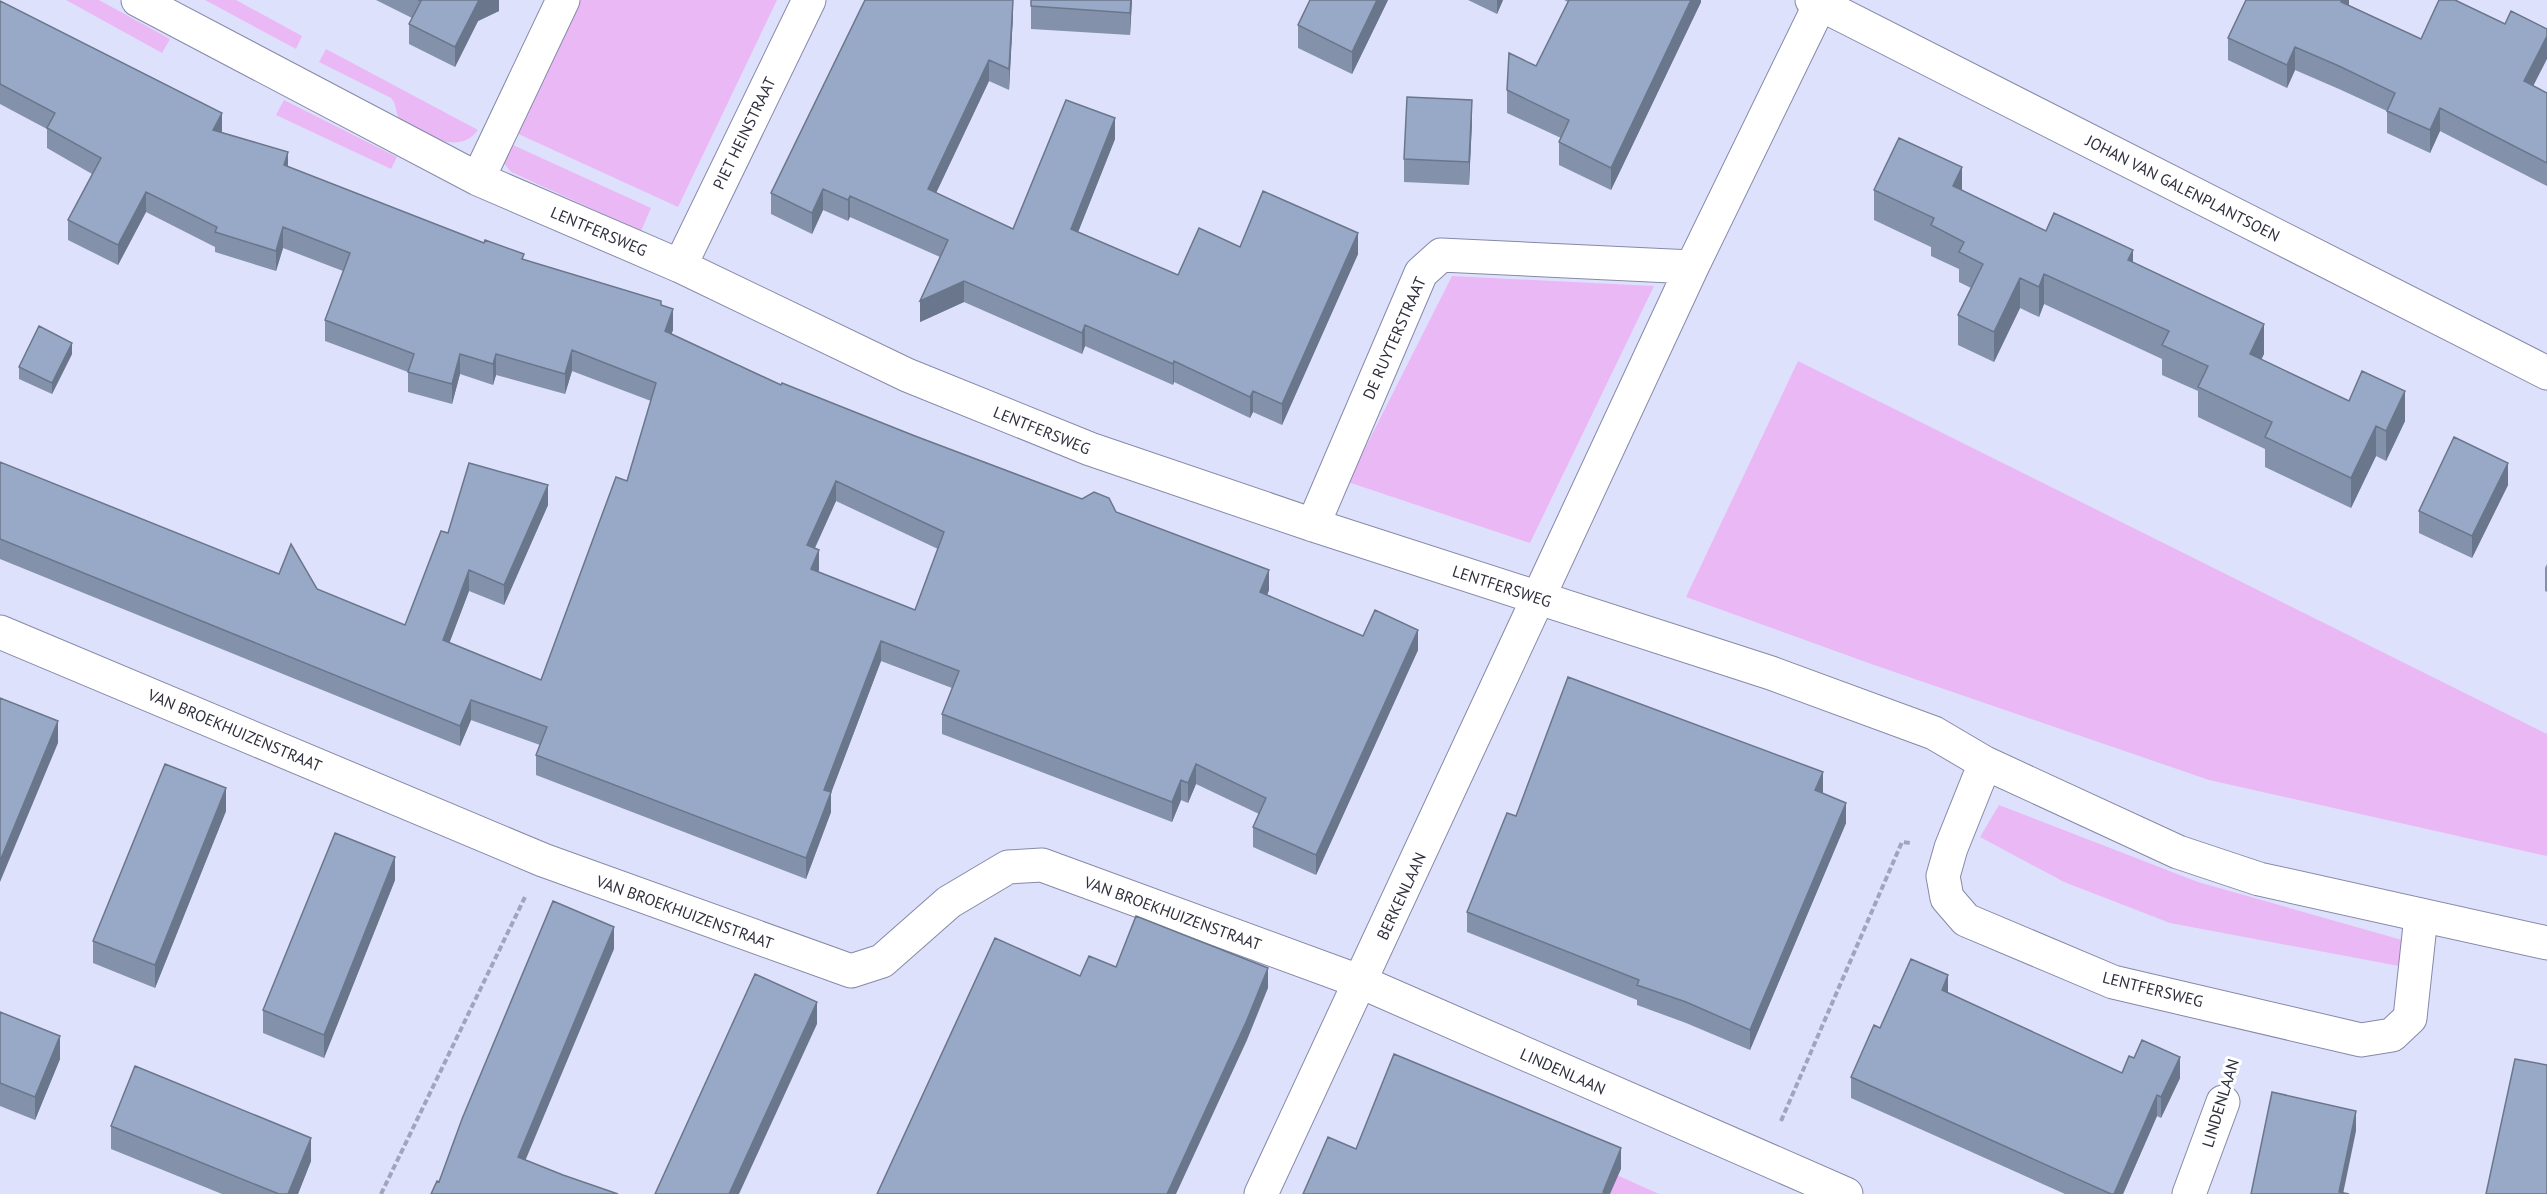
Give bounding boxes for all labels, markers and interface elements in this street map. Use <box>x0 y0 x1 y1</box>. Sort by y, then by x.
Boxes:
street label: PIET HEINSTRAAT <box>708 73 780 192</box>
street label: JOHAN VAN GALENPLANTSOEN <box>2082 130 2283 246</box>
street label: LENTFERSWEG <box>548 202 650 260</box>
street label: DE RUYTERSTRAAT <box>1358 274 1430 402</box>
street label: LENTFERSWEG <box>991 401 1093 459</box>
street label: LENTFERSWEG <box>1450 561 1554 611</box>
street label: VAN BROEKHUIZENSTRAAT <box>144 684 325 776</box>
street label: BERKENLAAN <box>1372 849 1430 943</box>
street label: VAN BROEKHUIZENSTRAAT <box>593 870 776 953</box>
street label: VAN BROEKHUIZENSTRAAT <box>1081 871 1264 954</box>
street label: LENTFERSWEG <box>2101 967 2205 1011</box>
street label: LINDENLAAN <box>1517 1043 1609 1099</box>
street label: LINDENLAAN <box>2197 1056 2243 1150</box>

